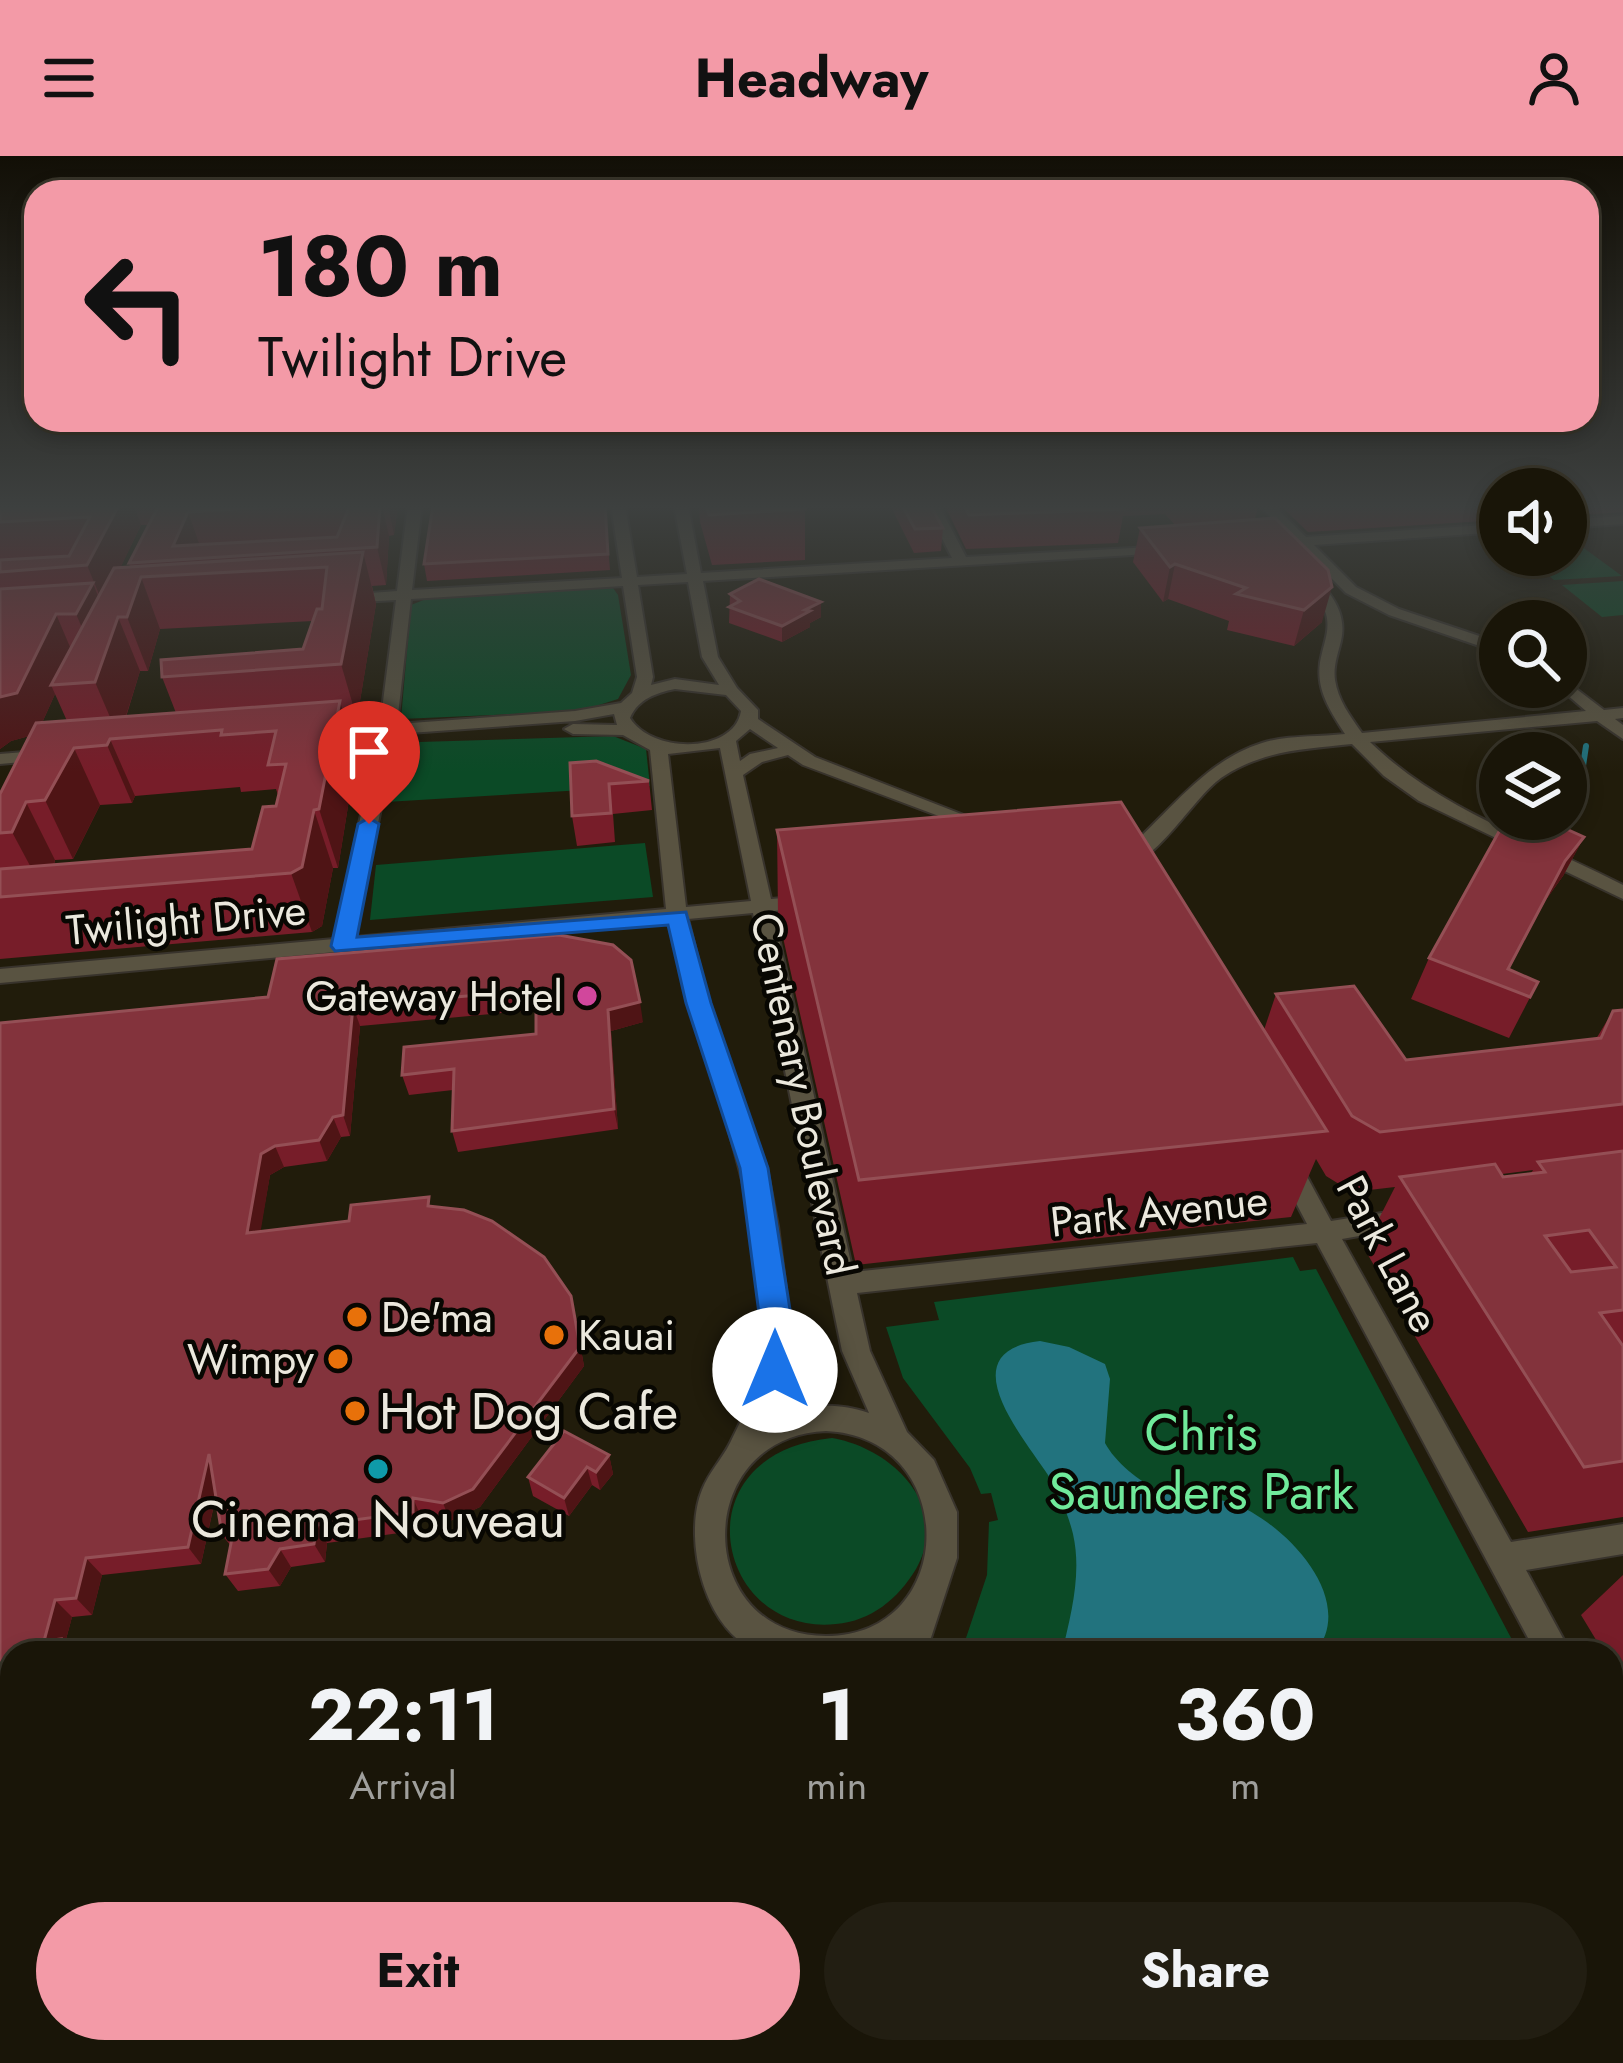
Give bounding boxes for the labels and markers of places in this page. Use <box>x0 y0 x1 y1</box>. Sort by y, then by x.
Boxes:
pin <box>318 701 420 824</box>
place label: Gateway Hotel <box>305 966 563 1027</box>
marker: Gateway Hotel <box>574 983 600 1009</box>
place label: De'ma <box>381 1287 493 1348</box>
marker: De'ma <box>344 1304 370 1330</box>
place label: Kauai <box>578 1305 675 1366</box>
marker: Kauai <box>541 1322 567 1348</box>
place label: Wimpy <box>187 1329 315 1390</box>
marker: Wimpy <box>325 1346 351 1372</box>
place label: Hot Dog Cafe <box>379 1374 678 1448</box>
marker: Hot Dog Cafe <box>342 1398 368 1424</box>
marker: Cinema Nouveau <box>365 1456 391 1482</box>
place label: Cinema Nouveau <box>191 1482 565 1556</box>

